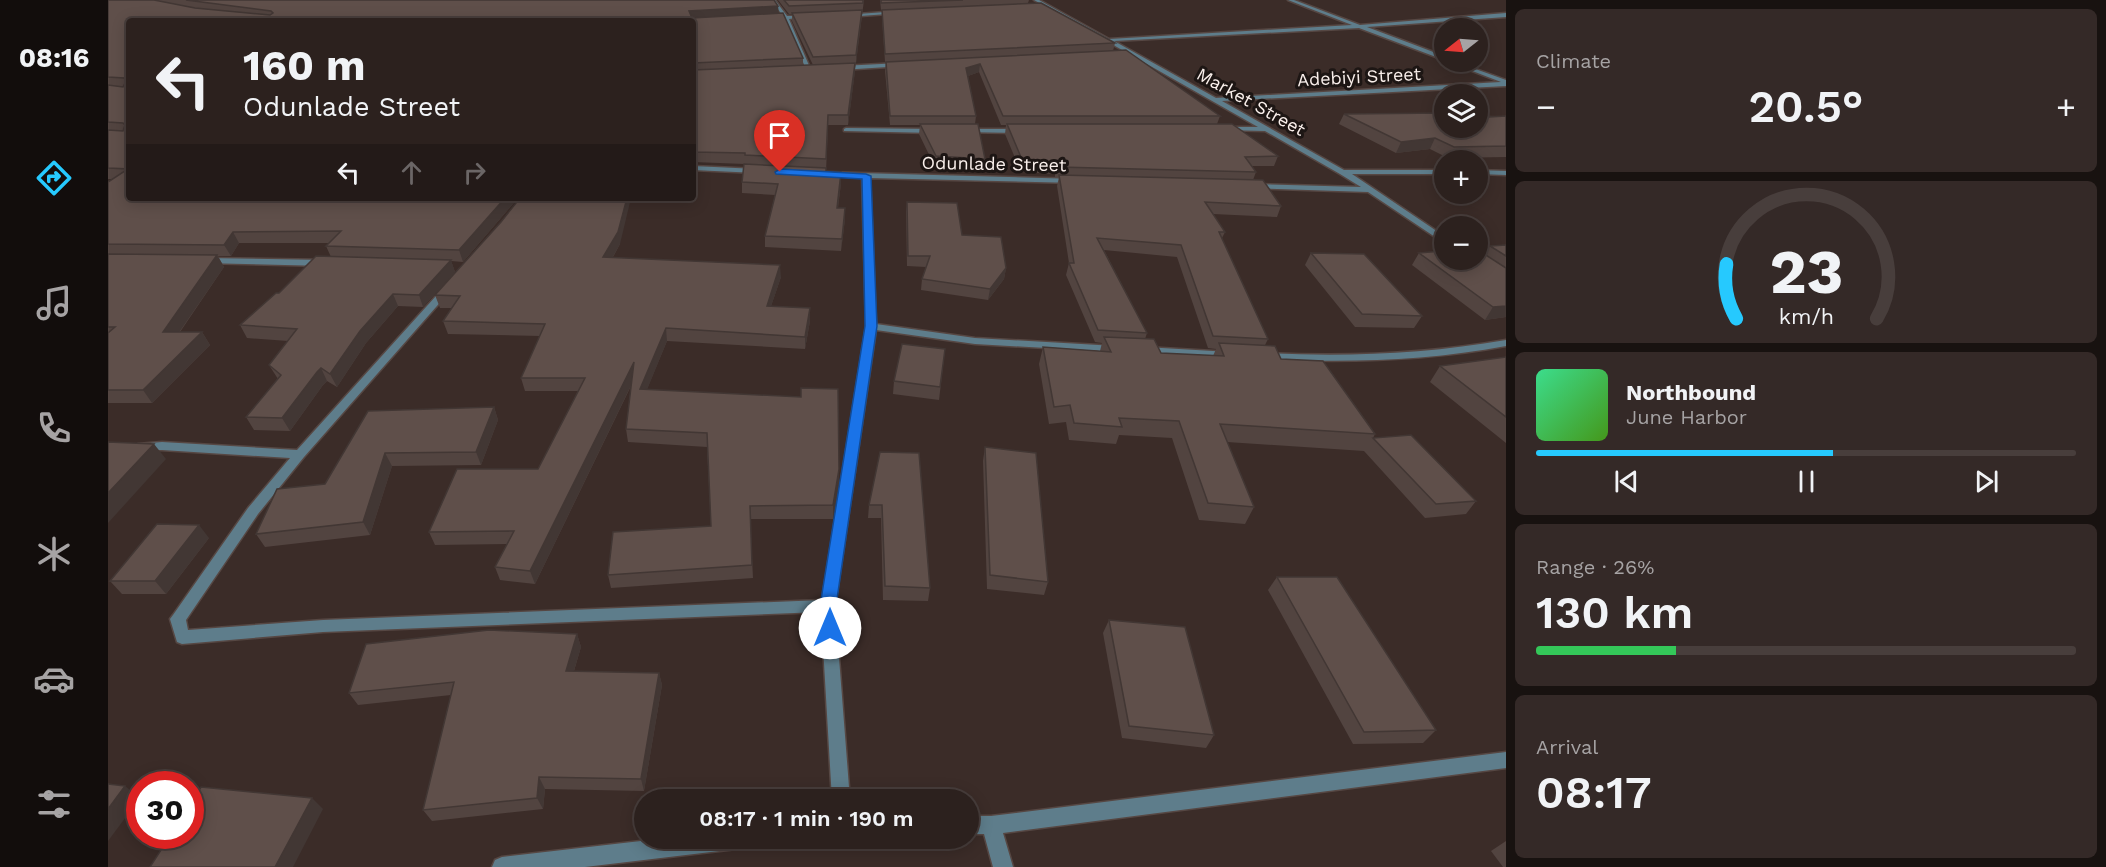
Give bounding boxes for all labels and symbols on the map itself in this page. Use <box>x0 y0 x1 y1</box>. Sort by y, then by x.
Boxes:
north arrow <box>1434 18 1488 72</box>
street label: Market Street <box>1193 63 1309 140</box>
street label: Adebiyi Street <box>1297 63 1422 90</box>
pin <box>754 110 805 172</box>
street label: Odunlade Street <box>921 152 1067 175</box>
position arrow <box>798 596 862 660</box>
speed limit sign: 30 <box>126 771 204 849</box>

